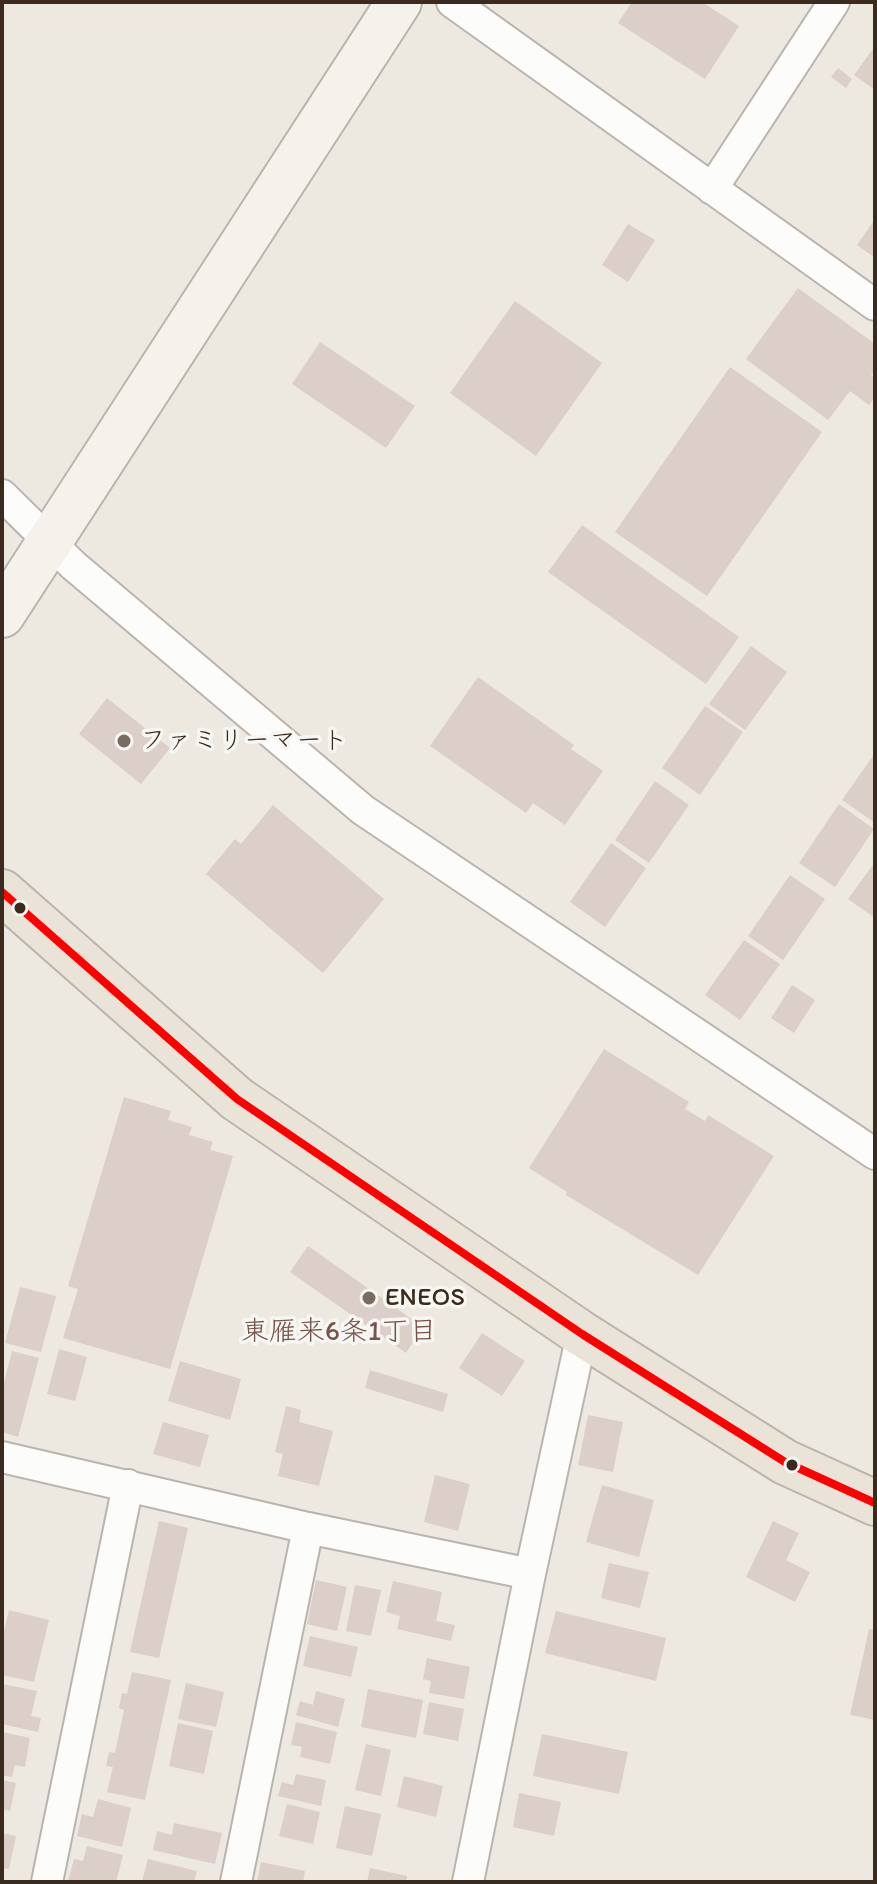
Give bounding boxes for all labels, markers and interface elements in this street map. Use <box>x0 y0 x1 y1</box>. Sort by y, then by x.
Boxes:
place label: ファミリーマート <box>140 725 348 757</box>
marker: ファミリーマート <box>115 732 133 750</box>
unlabelled marker <box>12 900 28 916</box>
place label: ENEOS <box>385 1282 465 1314</box>
marker: ENEOS <box>360 1289 378 1307</box>
district label: 東雁来6条1丁目 <box>241 1316 437 1350</box>
unlabelled marker <box>784 1457 800 1473</box>

